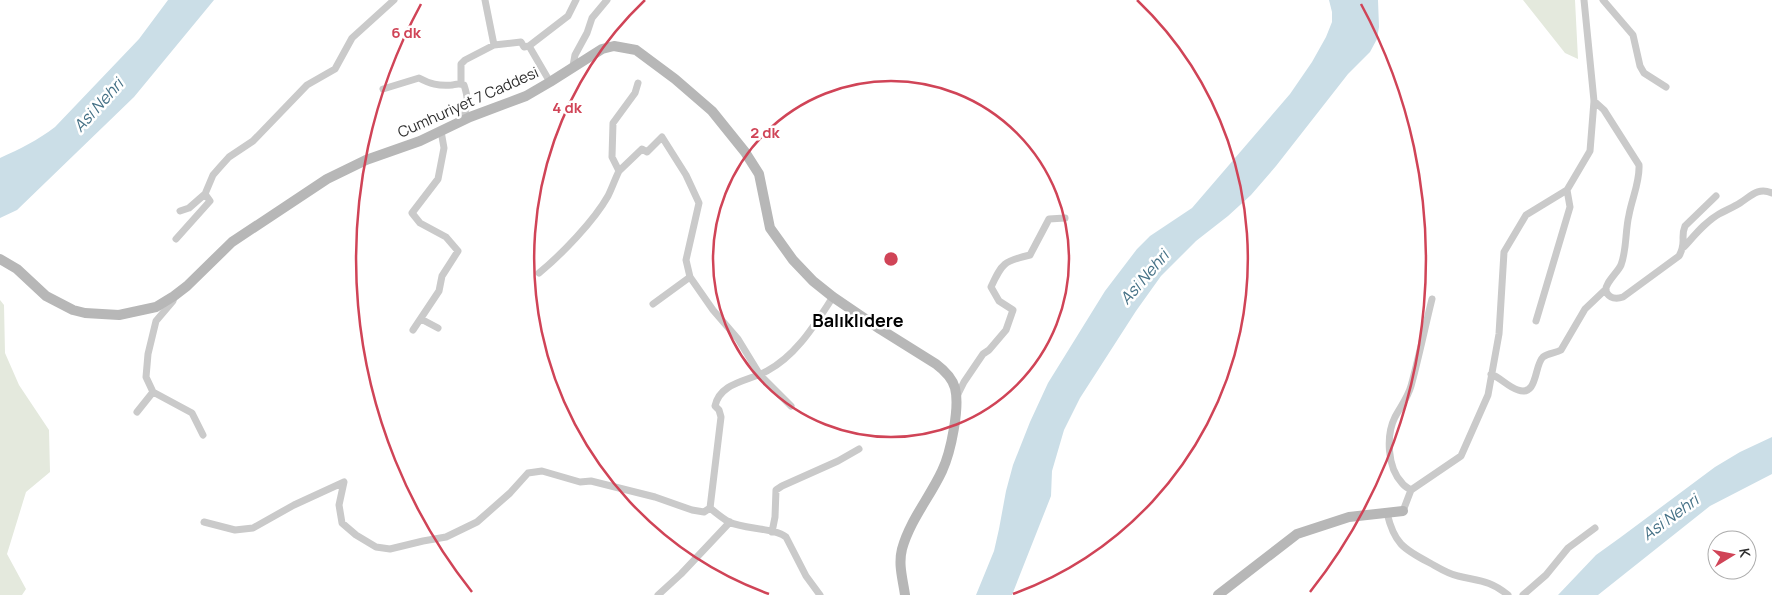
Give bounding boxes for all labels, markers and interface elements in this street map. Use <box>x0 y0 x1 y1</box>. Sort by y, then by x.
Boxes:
text: 6 dk <box>391 22 422 43</box>
street label: Cumhuriyet 7 Caddesi <box>394 61 542 143</box>
water label: Asi Nehri <box>68 72 129 136</box>
text: 4 dk <box>552 97 583 118</box>
text: 2 dk <box>750 122 781 143</box>
water label: Asi Nehri <box>1114 244 1175 309</box>
centre of rings <box>882 250 900 268</box>
district label: Balıklıdere <box>812 308 904 332</box>
water label: Asi Nehri <box>1637 488 1704 545</box>
north arrow <box>1707 530 1757 580</box>
text: K <box>1735 547 1756 560</box>

